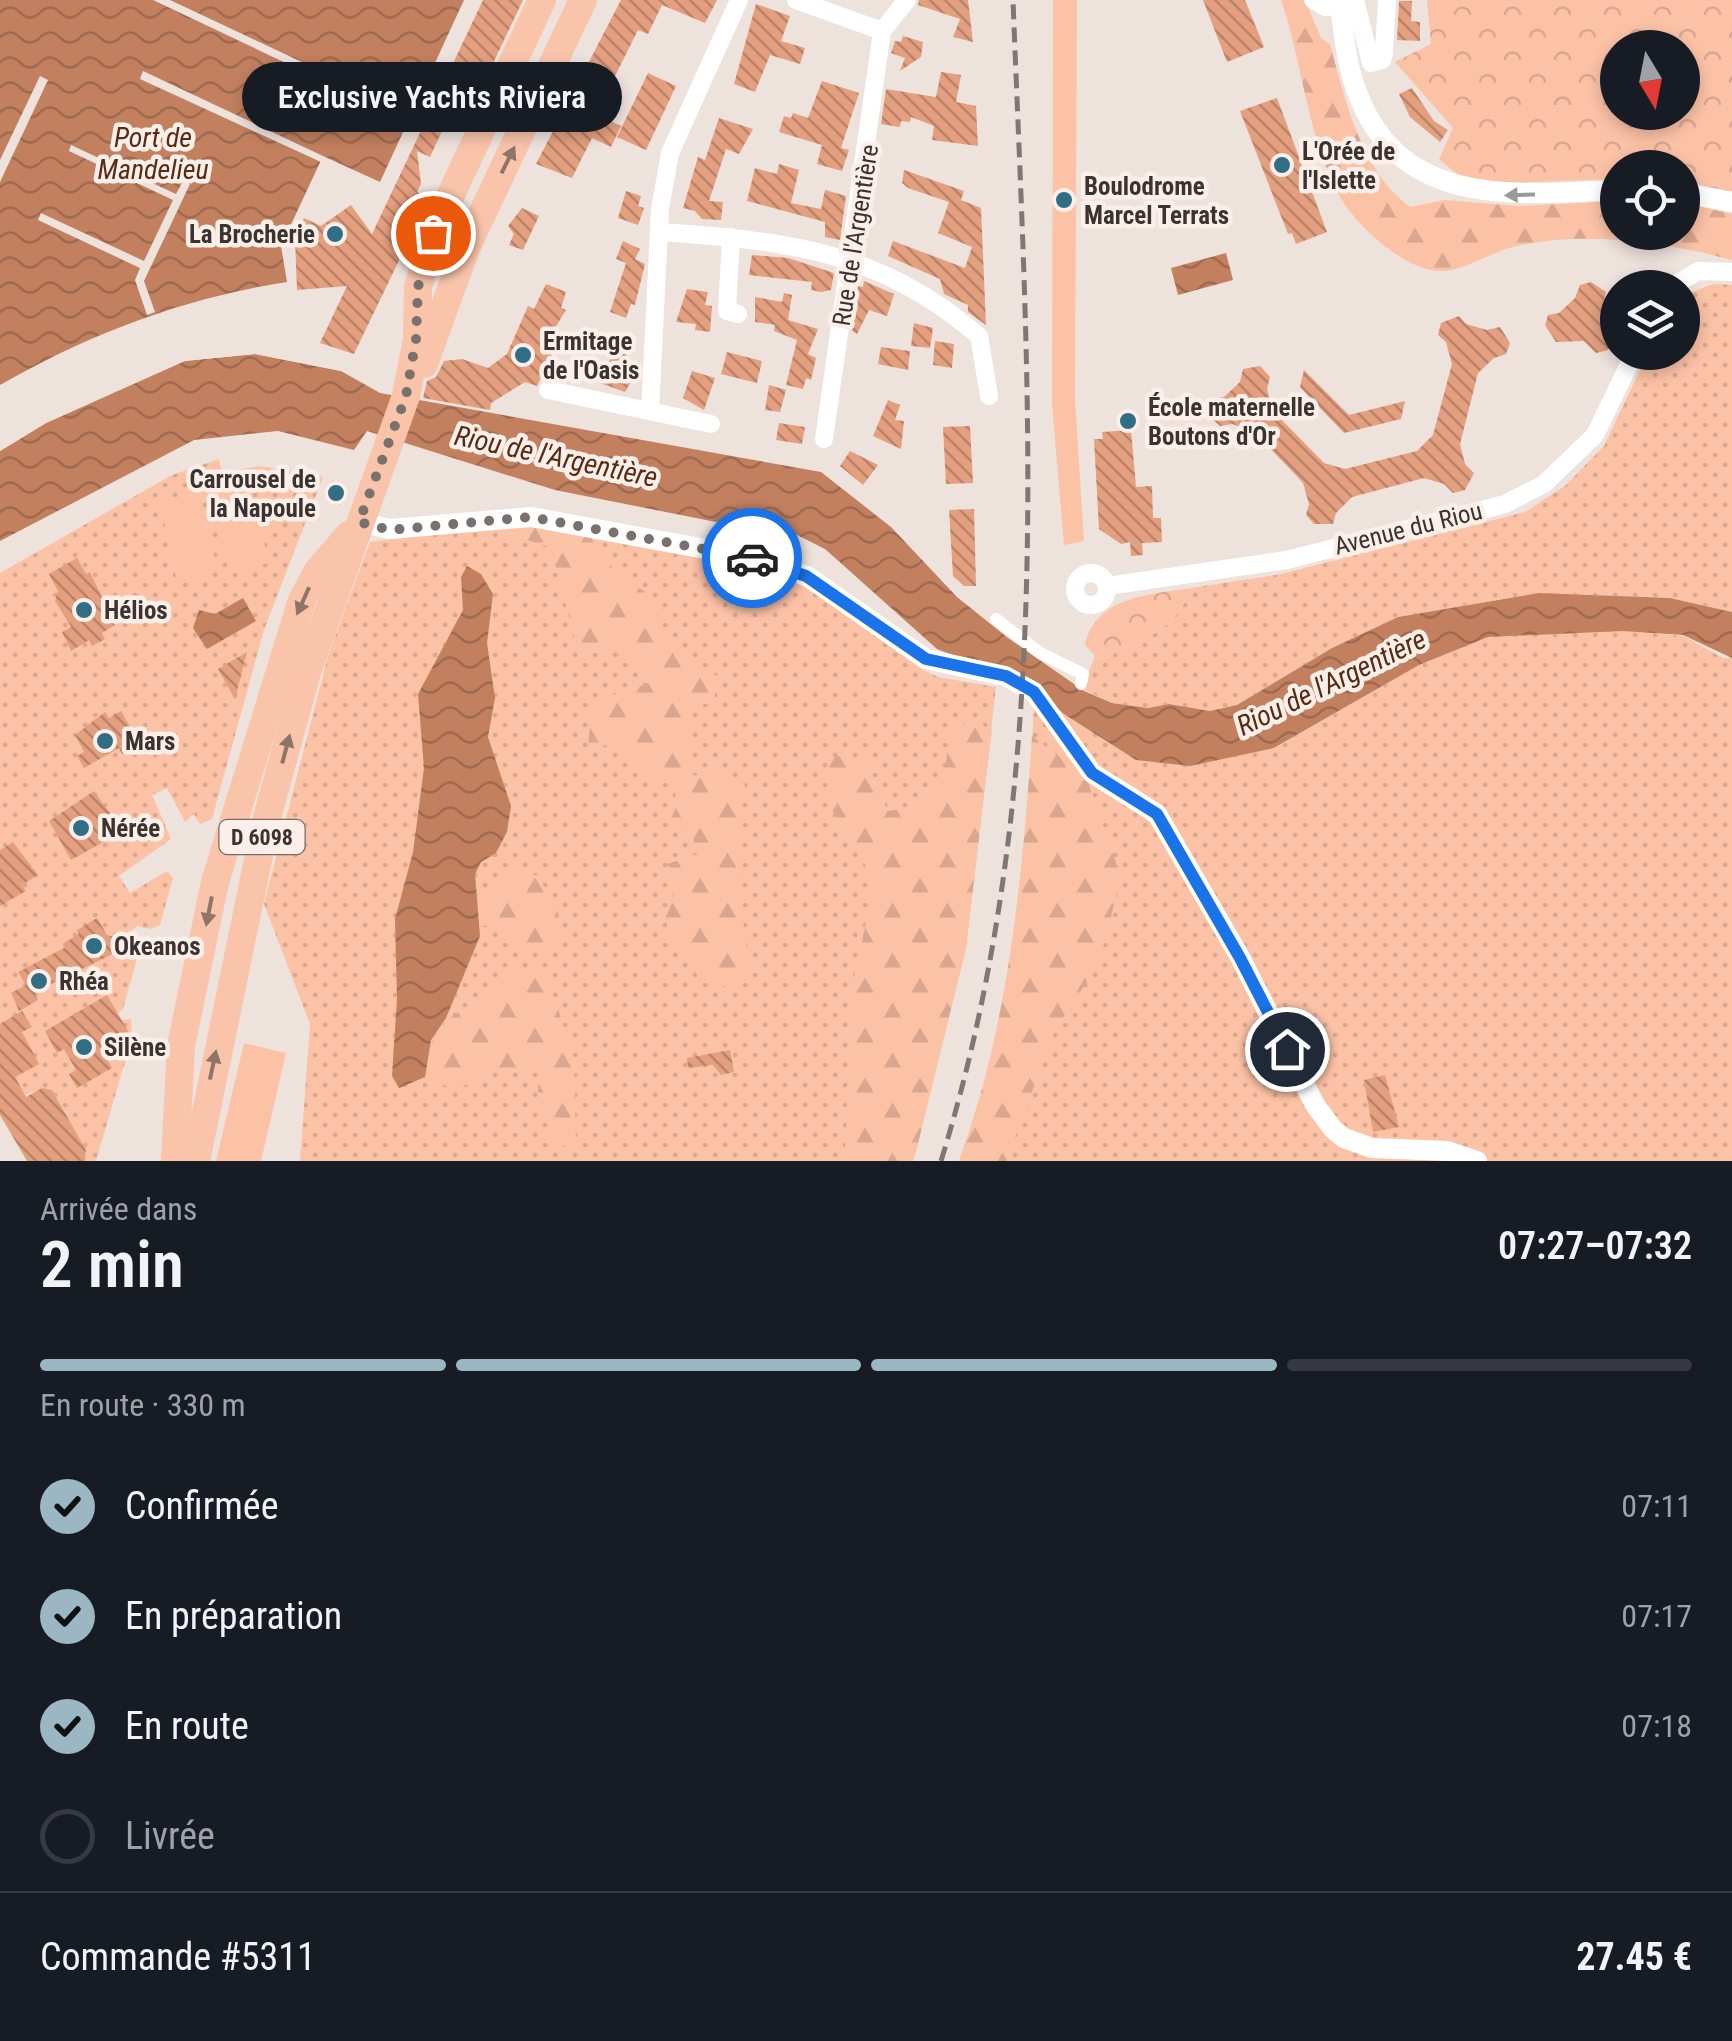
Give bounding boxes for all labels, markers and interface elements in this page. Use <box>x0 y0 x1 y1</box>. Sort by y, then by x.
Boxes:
north arrow <box>1600 30 1700 130</box>
map controls <box>1600 30 1700 370</box>
callout: Exclusive Yachts Riviera <box>243 63 623 133</box>
text: Exclusive Yachts Riviera <box>278 78 586 116</box>
water label: Port de Mandelieu <box>97 121 209 186</box>
place label: L'Orée de l'Islette <box>1302 137 1395 195</box>
street label: Rue de l'Argentière <box>827 142 884 328</box>
one-way arrow <box>500 145 517 174</box>
button: locate <box>1600 150 1700 250</box>
marker: L'Orée de l'Islette <box>1271 154 1293 176</box>
place label: Boulodrome Marcel Terrats <box>1084 172 1229 230</box>
one-way arrow <box>1504 187 1536 203</box>
marker: Boulodrome Marcel Terrats <box>1053 189 1075 211</box>
pin <box>391 191 476 276</box>
icon: bag <box>406 206 461 261</box>
place label: La Brocherie <box>189 220 315 249</box>
marker: La Brocherie <box>324 223 346 245</box>
button: layers <box>1600 270 1700 370</box>
place label: Ermitage de l'Oasis <box>543 327 639 385</box>
marker: Ermitage de l'Oasis <box>512 344 534 366</box>
place label: École maternelle Boutons d'Or <box>1148 392 1315 451</box>
marker: École maternelle Boutons d'Or <box>1117 410 1139 432</box>
water label: Riou de l'Argentière <box>452 419 660 494</box>
place label: Carrousel de la Napoule <box>189 465 316 523</box>
marker: Carrousel de la Napoule <box>325 482 347 504</box>
street label: Avenue du Riou <box>1331 496 1485 561</box>
courier <box>702 508 802 608</box>
icon: car <box>725 531 780 586</box>
one-way arrow <box>295 586 311 616</box>
place label: Hélios <box>104 596 168 625</box>
marker: Hélios <box>73 599 95 621</box>
water label: Riou de l'Argentière <box>1231 622 1431 743</box>
place label: Mars <box>125 727 175 756</box>
marker: Mars <box>94 730 116 752</box>
one-way arrow <box>279 733 295 764</box>
place label: Nérée <box>101 814 160 843</box>
marker: Nérée <box>70 817 92 839</box>
road number: D 6098 <box>220 820 304 854</box>
one-way arrow <box>200 896 216 927</box>
place label: Okeanos <box>114 932 201 961</box>
marker: Okeanos <box>83 935 105 957</box>
place label: Rhéa <box>59 967 109 996</box>
marker: Rhéa <box>28 970 50 992</box>
pin <box>1245 1007 1330 1092</box>
icon: home <box>1260 1022 1315 1077</box>
place label: Silène <box>104 1033 166 1062</box>
marker: Silène <box>73 1036 95 1058</box>
one-way arrow <box>205 1049 221 1080</box>
text: Arrivée dans <box>40 1190 197 1228</box>
text: 07:27–07:32 <box>1498 1224 1692 1268</box>
text: 2 min <box>40 1227 184 1303</box>
text: En route · 330 m <box>40 1386 246 1424</box>
icon: check <box>40 1479 95 1534</box>
text: Confirmée <box>125 1484 278 1528</box>
text: 07:11 <box>1621 1487 1692 1525</box>
icon: check <box>40 1589 95 1644</box>
text: En préparation <box>125 1594 342 1638</box>
text: 07:17 <box>1621 1597 1692 1635</box>
icon: check <box>40 1699 95 1754</box>
text: En route <box>125 1704 249 1748</box>
text: 07:18 <box>1621 1707 1692 1745</box>
text: Livrée <box>125 1814 215 1858</box>
text: Commande #5311 <box>40 1935 316 1979</box>
text: 27.45 € <box>1576 1935 1692 1979</box>

